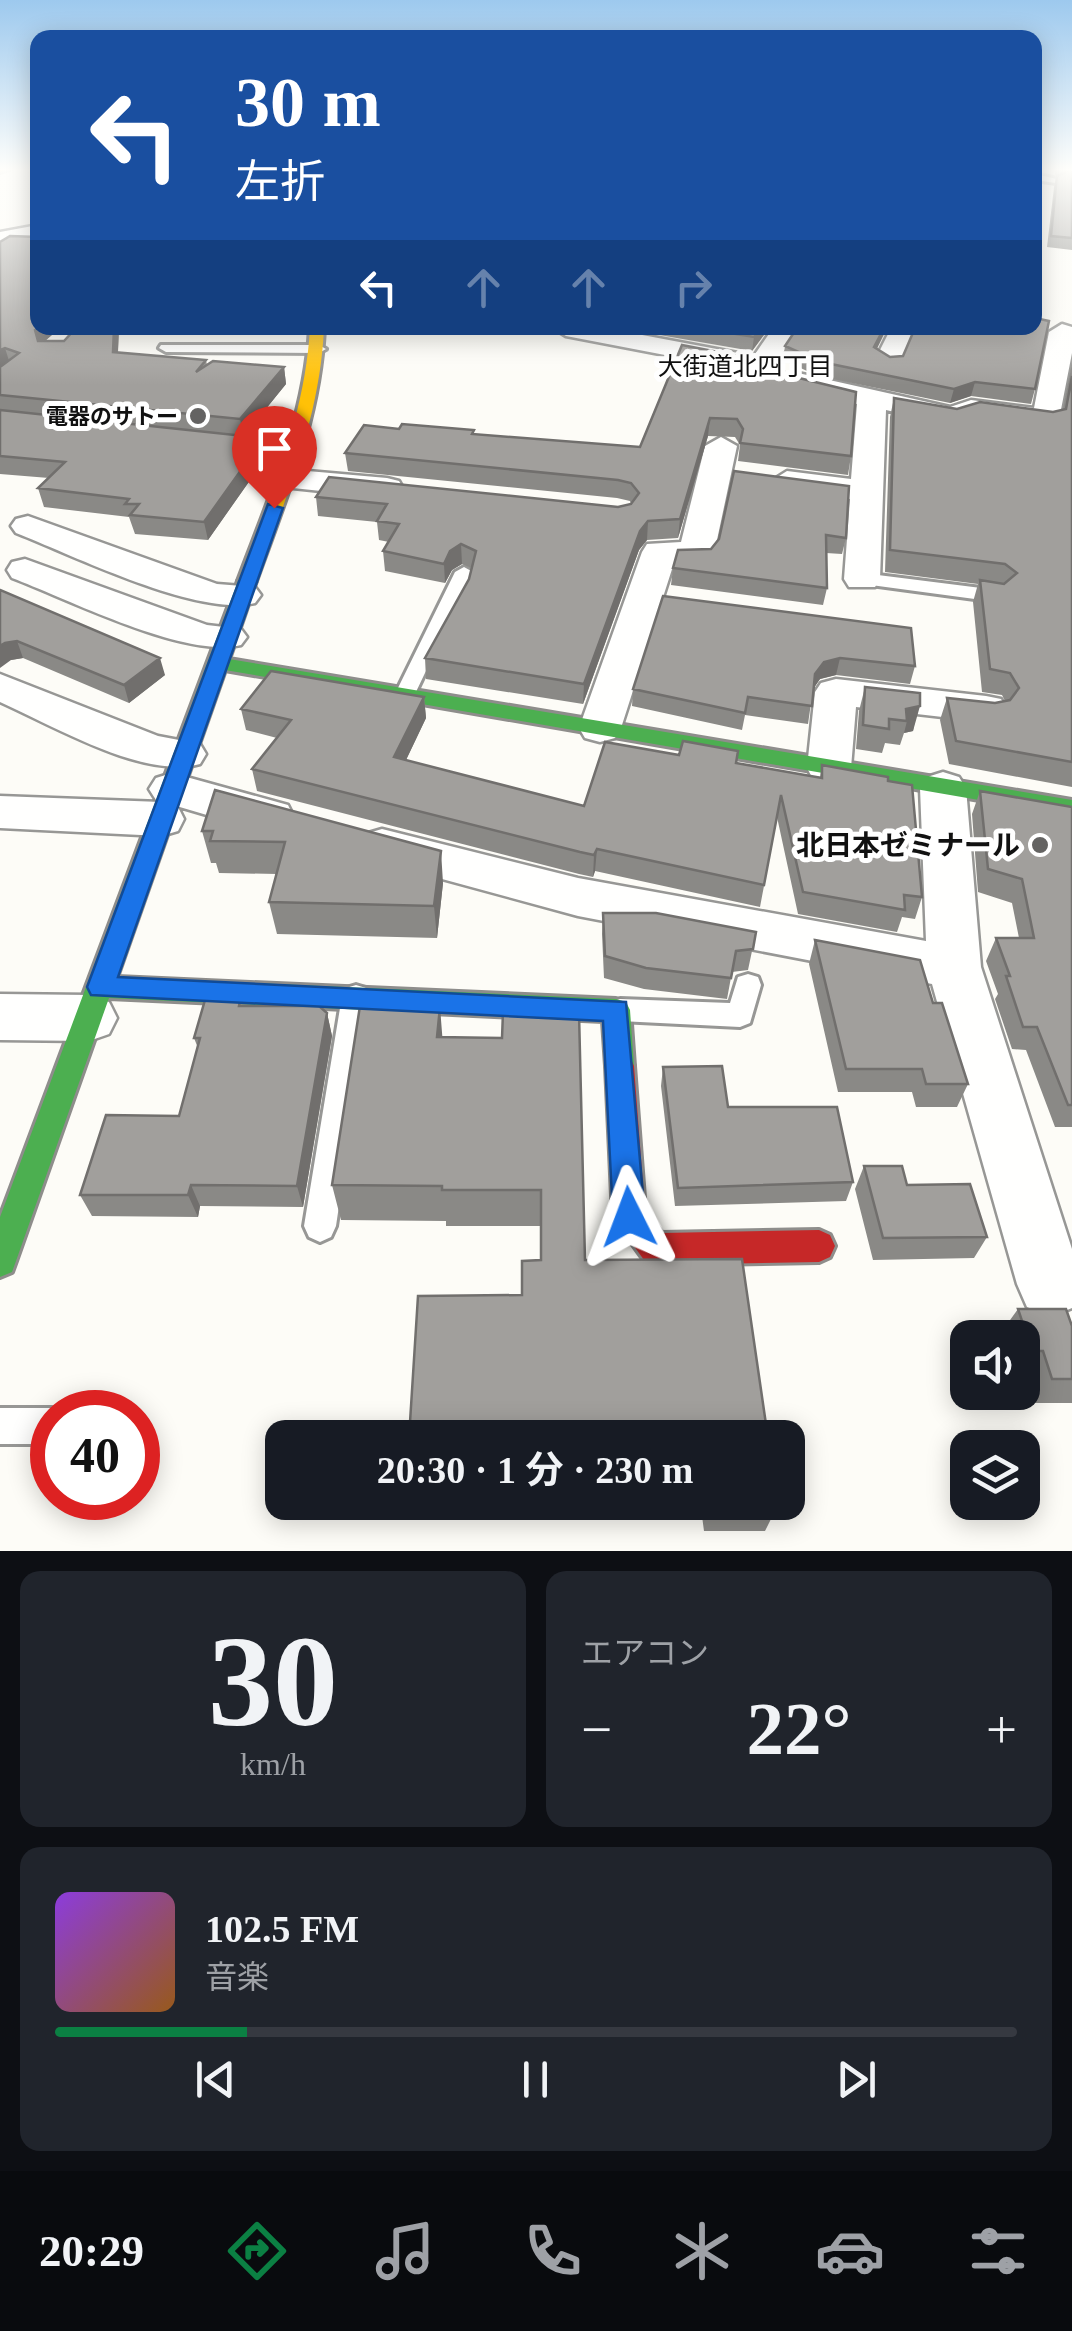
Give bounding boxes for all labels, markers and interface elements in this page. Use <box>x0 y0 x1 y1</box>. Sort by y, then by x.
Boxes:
text: 30 m <box>235 64 381 141</box>
icon: left <box>70 70 200 200</box>
text: 左折 <box>235 157 325 207</box>
icon: left <box>351 260 406 315</box>
icon: ahead <box>456 260 511 315</box>
icon: ahead <box>561 260 616 315</box>
icon: right <box>666 260 721 315</box>
district label: 大街道北四丁目 <box>657 353 833 380</box>
place label: 電器のサトー <box>46 404 178 429</box>
marker: 電器のサトー <box>187 405 209 427</box>
pin <box>232 406 317 509</box>
icon: arrive <box>247 421 302 476</box>
place label: 北日本ゼミナール <box>796 830 1020 861</box>
marker: 北日本ゼミナール <box>1029 834 1051 856</box>
position arrow <box>577 1165 681 1269</box>
map controls <box>950 1320 1040 1520</box>
button: sound <box>950 1320 1040 1410</box>
speed limit sign: 40 <box>30 1390 160 1520</box>
button: layers <box>950 1430 1040 1520</box>
text: 20:30 · 1 分 · 230 m <box>377 1449 693 1491</box>
text: 30 <box>208 1609 338 1753</box>
text: エアコン <box>581 1635 709 1671</box>
text: 22° <box>747 1687 852 1770</box>
text: − <box>581 1699 612 1760</box>
text: + <box>986 1699 1017 1760</box>
text: km/h <box>240 1746 306 1782</box>
text: 102.5 FM <box>205 1908 359 1950</box>
text: 音楽 <box>205 1959 269 1995</box>
icon: previous <box>188 2052 243 2107</box>
icon: pause <box>508 2052 563 2107</box>
icon: next <box>829 2052 884 2107</box>
icon: directions <box>222 2216 292 2286</box>
icon: music <box>370 2216 440 2286</box>
icon: phone <box>518 2216 588 2286</box>
icon: climate <box>667 2216 737 2286</box>
icon: car <box>815 2216 885 2286</box>
icon: filters <box>963 2216 1033 2286</box>
text: 20:29 <box>39 2226 144 2276</box>

